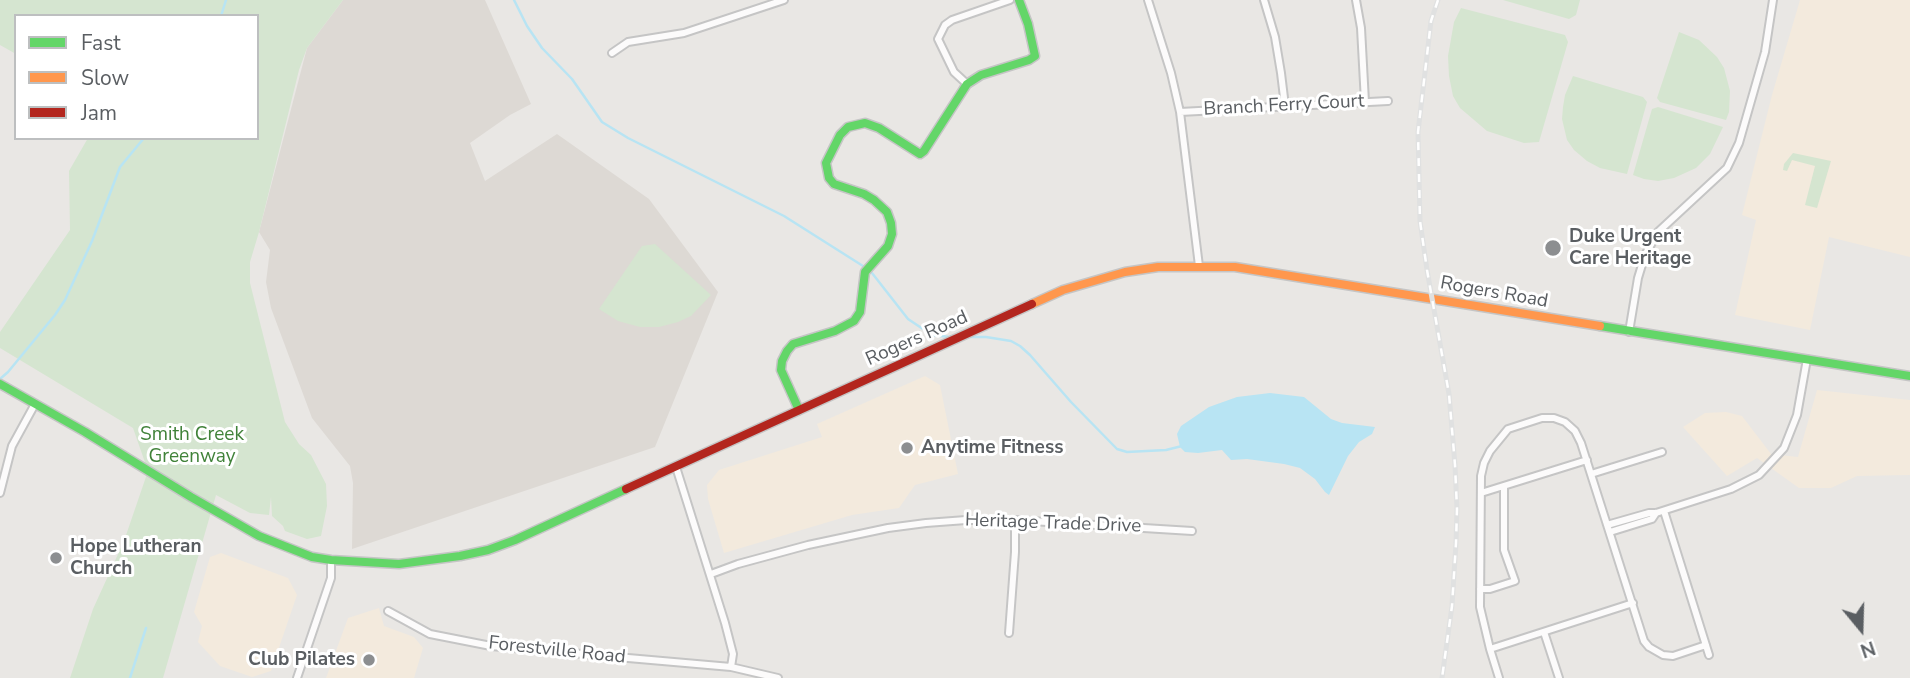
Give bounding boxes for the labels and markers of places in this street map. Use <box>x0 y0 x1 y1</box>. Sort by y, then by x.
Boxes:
place label: Duke Urgent Care Heritage <box>1569 226 1691 270</box>
marker: Duke Urgent Care Heritage <box>1543 238 1563 258</box>
place label: Anytime Fitness <box>921 437 1063 459</box>
marker: Anytime Fitness <box>899 440 915 456</box>
place label: Hope Lutheran Church <box>70 536 202 580</box>
marker: Hope Lutheran Church <box>48 550 64 566</box>
place label: Club Pilates <box>248 649 355 671</box>
marker: Club Pilates <box>361 652 377 668</box>

